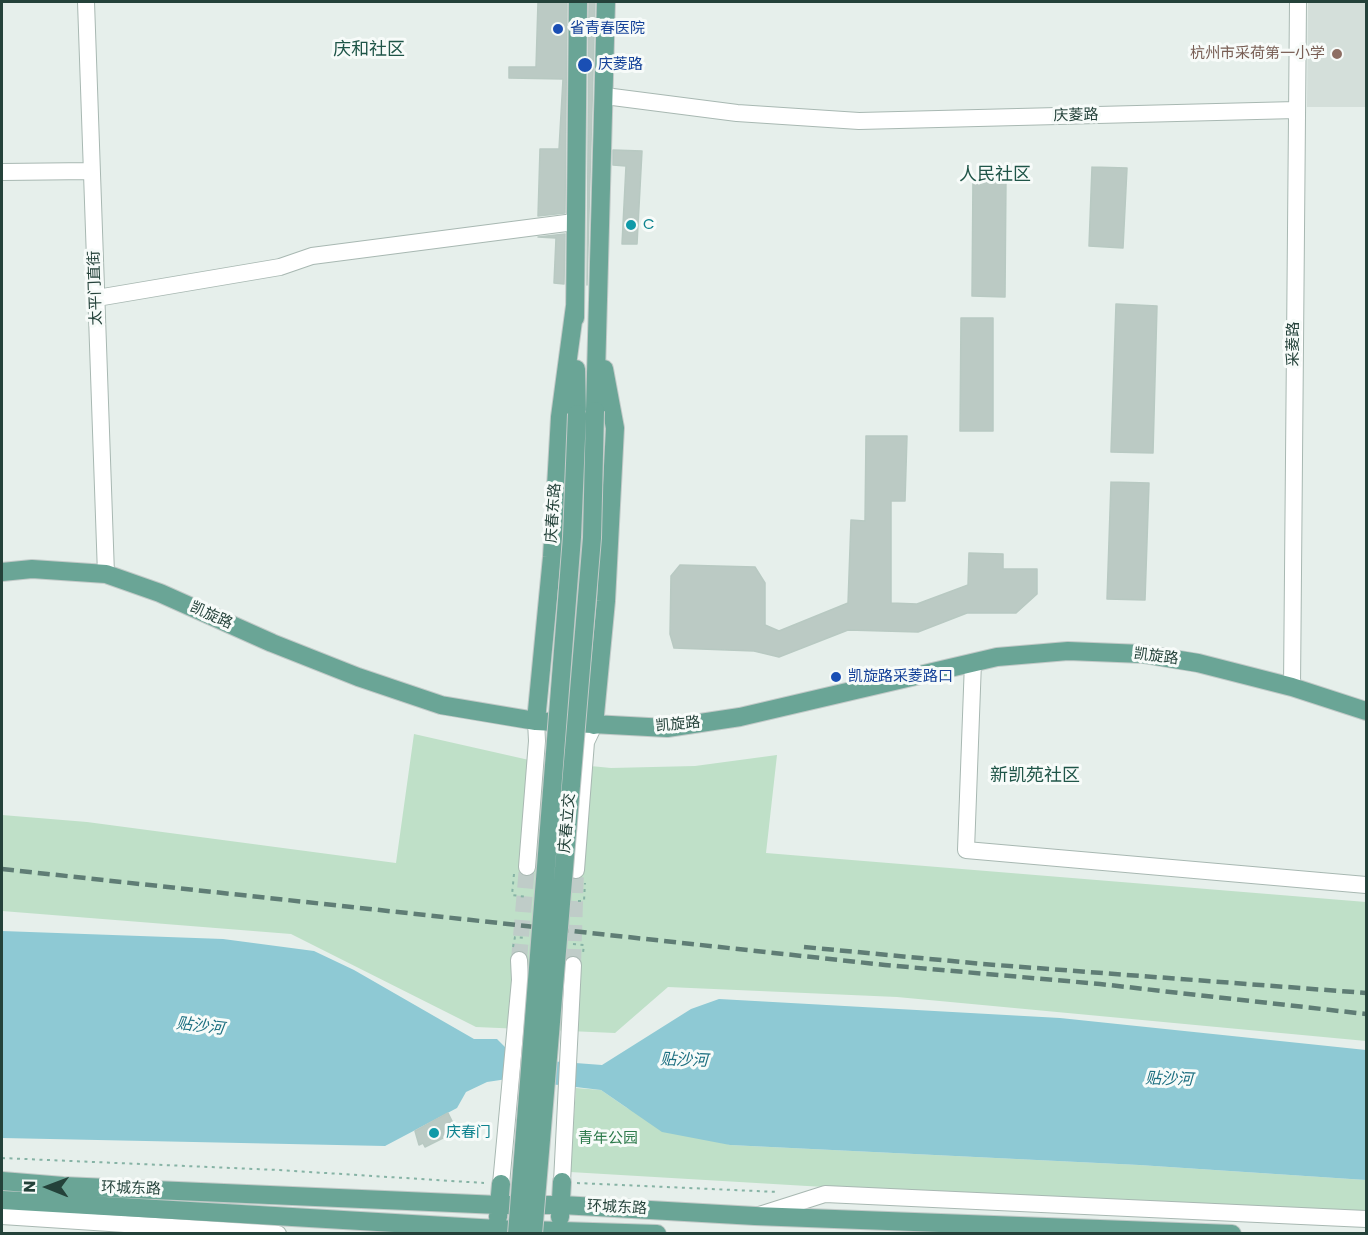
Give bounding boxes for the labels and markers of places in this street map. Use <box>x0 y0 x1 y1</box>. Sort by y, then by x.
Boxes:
place label: 省青春医院 <box>570 20 645 38</box>
marker: 省青春医院 <box>551 22 565 36</box>
place label: 杭州市采荷第一小学 <box>1190 45 1325 63</box>
marker: 杭州市采荷第一小学 <box>1330 47 1344 61</box>
marker: 庆菱路 <box>576 56 594 74</box>
place label: 庆菱路 <box>598 56 643 74</box>
place label: C <box>643 216 655 234</box>
marker: C <box>624 218 638 232</box>
place label: 凯旋路采菱路口 <box>848 668 953 686</box>
marker: 凯旋路采菱路口 <box>829 670 843 684</box>
place label: 庆春门 <box>446 1124 491 1142</box>
marker: 庆春门 <box>427 1126 441 1140</box>

